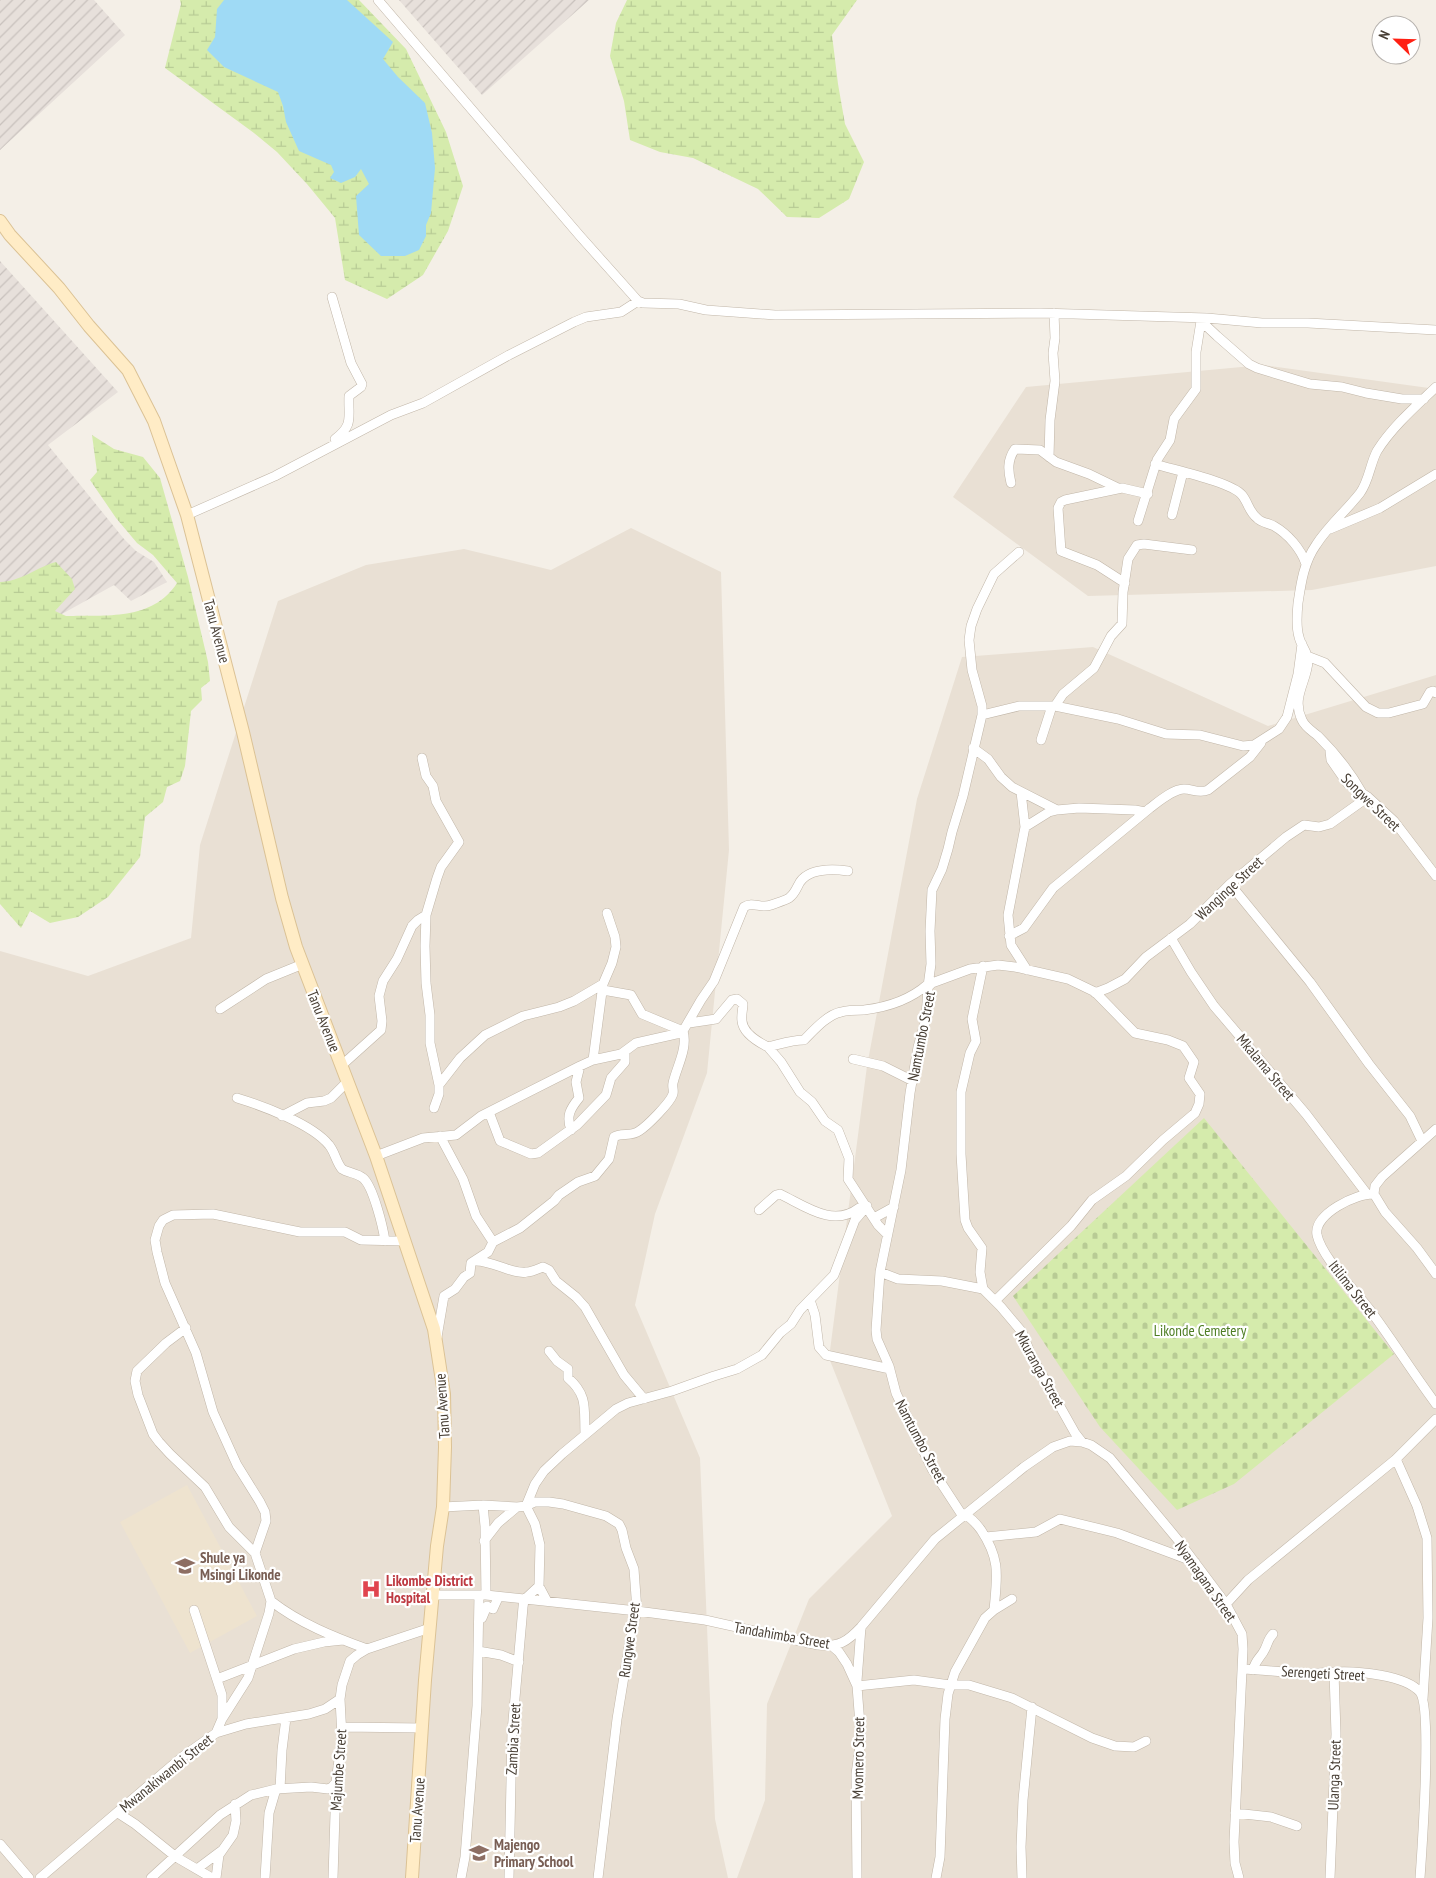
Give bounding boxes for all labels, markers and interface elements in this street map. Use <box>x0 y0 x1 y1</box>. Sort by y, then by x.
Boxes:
north arrow <box>1371 15 1421 65</box>
text: N <box>1374 28 1394 42</box>
street label: Tanu Avenue <box>199 597 235 665</box>
street label: Songwe Street <box>1337 769 1405 835</box>
street label: Wanginge Street <box>1191 852 1267 924</box>
street label: Tanu Avenue <box>303 987 345 1055</box>
street label: Namtumbo Street <box>903 989 939 1083</box>
street label: Mkalama Street <box>1233 1030 1299 1104</box>
street label: Itilima Street <box>1325 1257 1381 1321</box>
park label: Likonde Cemetery <box>1154 1321 1247 1340</box>
street label: Mkuranga Street <box>1011 1327 1069 1411</box>
street label: Tanu Avenue <box>430 1373 454 1439</box>
street label: Namtumbo Street <box>891 1396 951 1486</box>
street label: Nyamagana Street <box>1171 1537 1241 1625</box>
place label: Shule ya Msingi Likonde <box>200 1548 281 1584</box>
school or university icon: Shule ya Msingi Likonde <box>174 1555 196 1577</box>
place label: Likombe District Hospital <box>386 1571 474 1607</box>
hospital icon: Likombe District Hospital <box>360 1578 382 1600</box>
street label: Rungwe Street <box>614 1601 644 1679</box>
street label: Tandahimba Street <box>733 1617 831 1653</box>
street label: Serengeti Street <box>1281 1661 1365 1685</box>
street label: Zambia Street <box>502 1702 524 1776</box>
street label: Mvomero Street <box>848 1717 868 1799</box>
street label: Majumbe Street <box>326 1728 350 1812</box>
street label: Mwanakiwambi Street <box>115 1730 217 1816</box>
street label: Ulanga Street <box>1323 1739 1345 1811</box>
street label: Tanu Avenue <box>405 1777 429 1843</box>
place label: Majengo Primary School <box>494 1835 574 1871</box>
school or university icon: Majengo Primary School <box>468 1842 490 1864</box>

